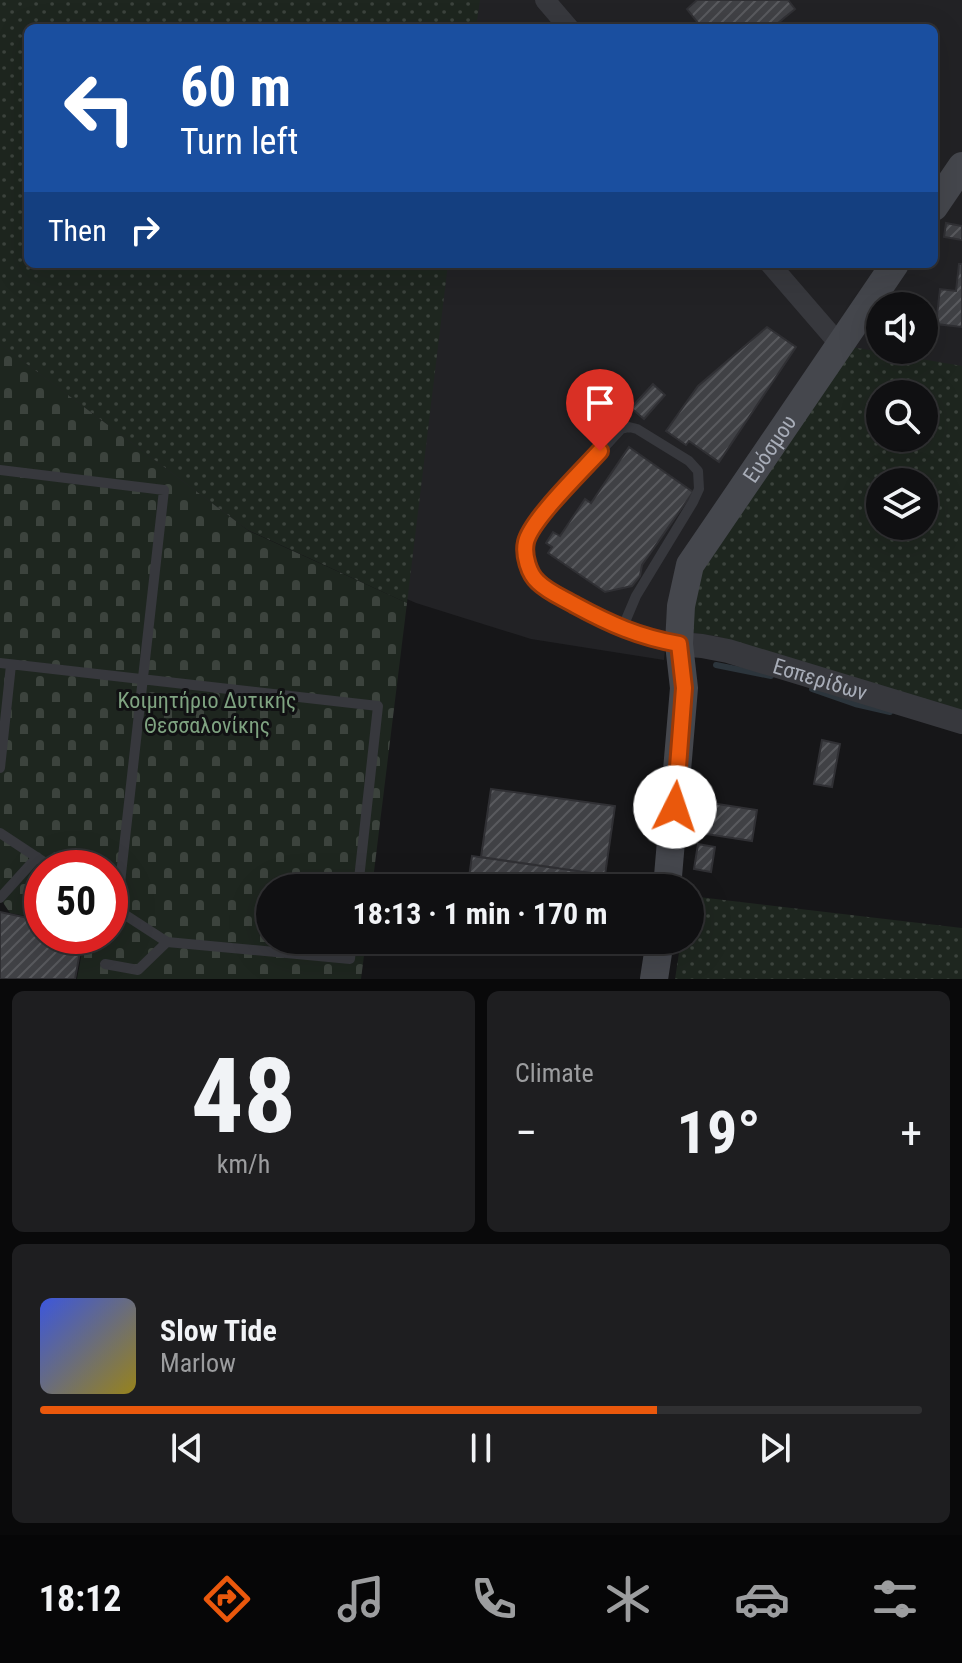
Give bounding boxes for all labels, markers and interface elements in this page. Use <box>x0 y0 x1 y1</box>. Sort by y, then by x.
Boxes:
text: 60 m <box>180 54 291 120</box>
icon: left <box>48 56 152 160</box>
text: Turn left <box>180 121 298 163</box>
icon: right <box>123 208 167 252</box>
text: Then <box>48 213 107 248</box>
map controls <box>866 292 938 540</box>
button: sound <box>866 292 938 364</box>
pin <box>566 369 634 451</box>
button: search <box>866 380 938 452</box>
icon: arrive <box>578 381 622 425</box>
street label: Ευόσμου <box>738 410 801 487</box>
button: layers <box>866 468 938 540</box>
street label: Εσπερίδων <box>770 653 870 705</box>
park label: Κοιμητήριο Δυτικής Θεσσαλονίκης <box>118 688 296 738</box>
position arrow <box>633 765 717 849</box>
speed limit sign: 50 <box>24 850 128 954</box>
text: 18:13 · 1 min · 170 m <box>353 896 607 931</box>
text: 48 <box>191 1036 296 1157</box>
text: Climate <box>515 1058 594 1088</box>
text: 19° <box>677 1097 761 1168</box>
text: − <box>515 1107 537 1159</box>
text: + <box>900 1107 922 1159</box>
text: km/h <box>217 1149 270 1179</box>
text: Slow Tide <box>160 1313 277 1348</box>
text: Marlow <box>160 1348 236 1378</box>
icon: previous <box>165 1426 209 1470</box>
icon: pause <box>459 1426 503 1470</box>
icon: next <box>753 1426 797 1470</box>
icon: directions <box>199 1571 255 1627</box>
icon: music <box>333 1571 389 1627</box>
icon: phone <box>466 1571 522 1627</box>
icon: climate <box>600 1571 656 1627</box>
icon: car <box>734 1571 790 1627</box>
icon: filters <box>867 1571 923 1627</box>
text: 18:12 <box>39 1578 121 1620</box>

